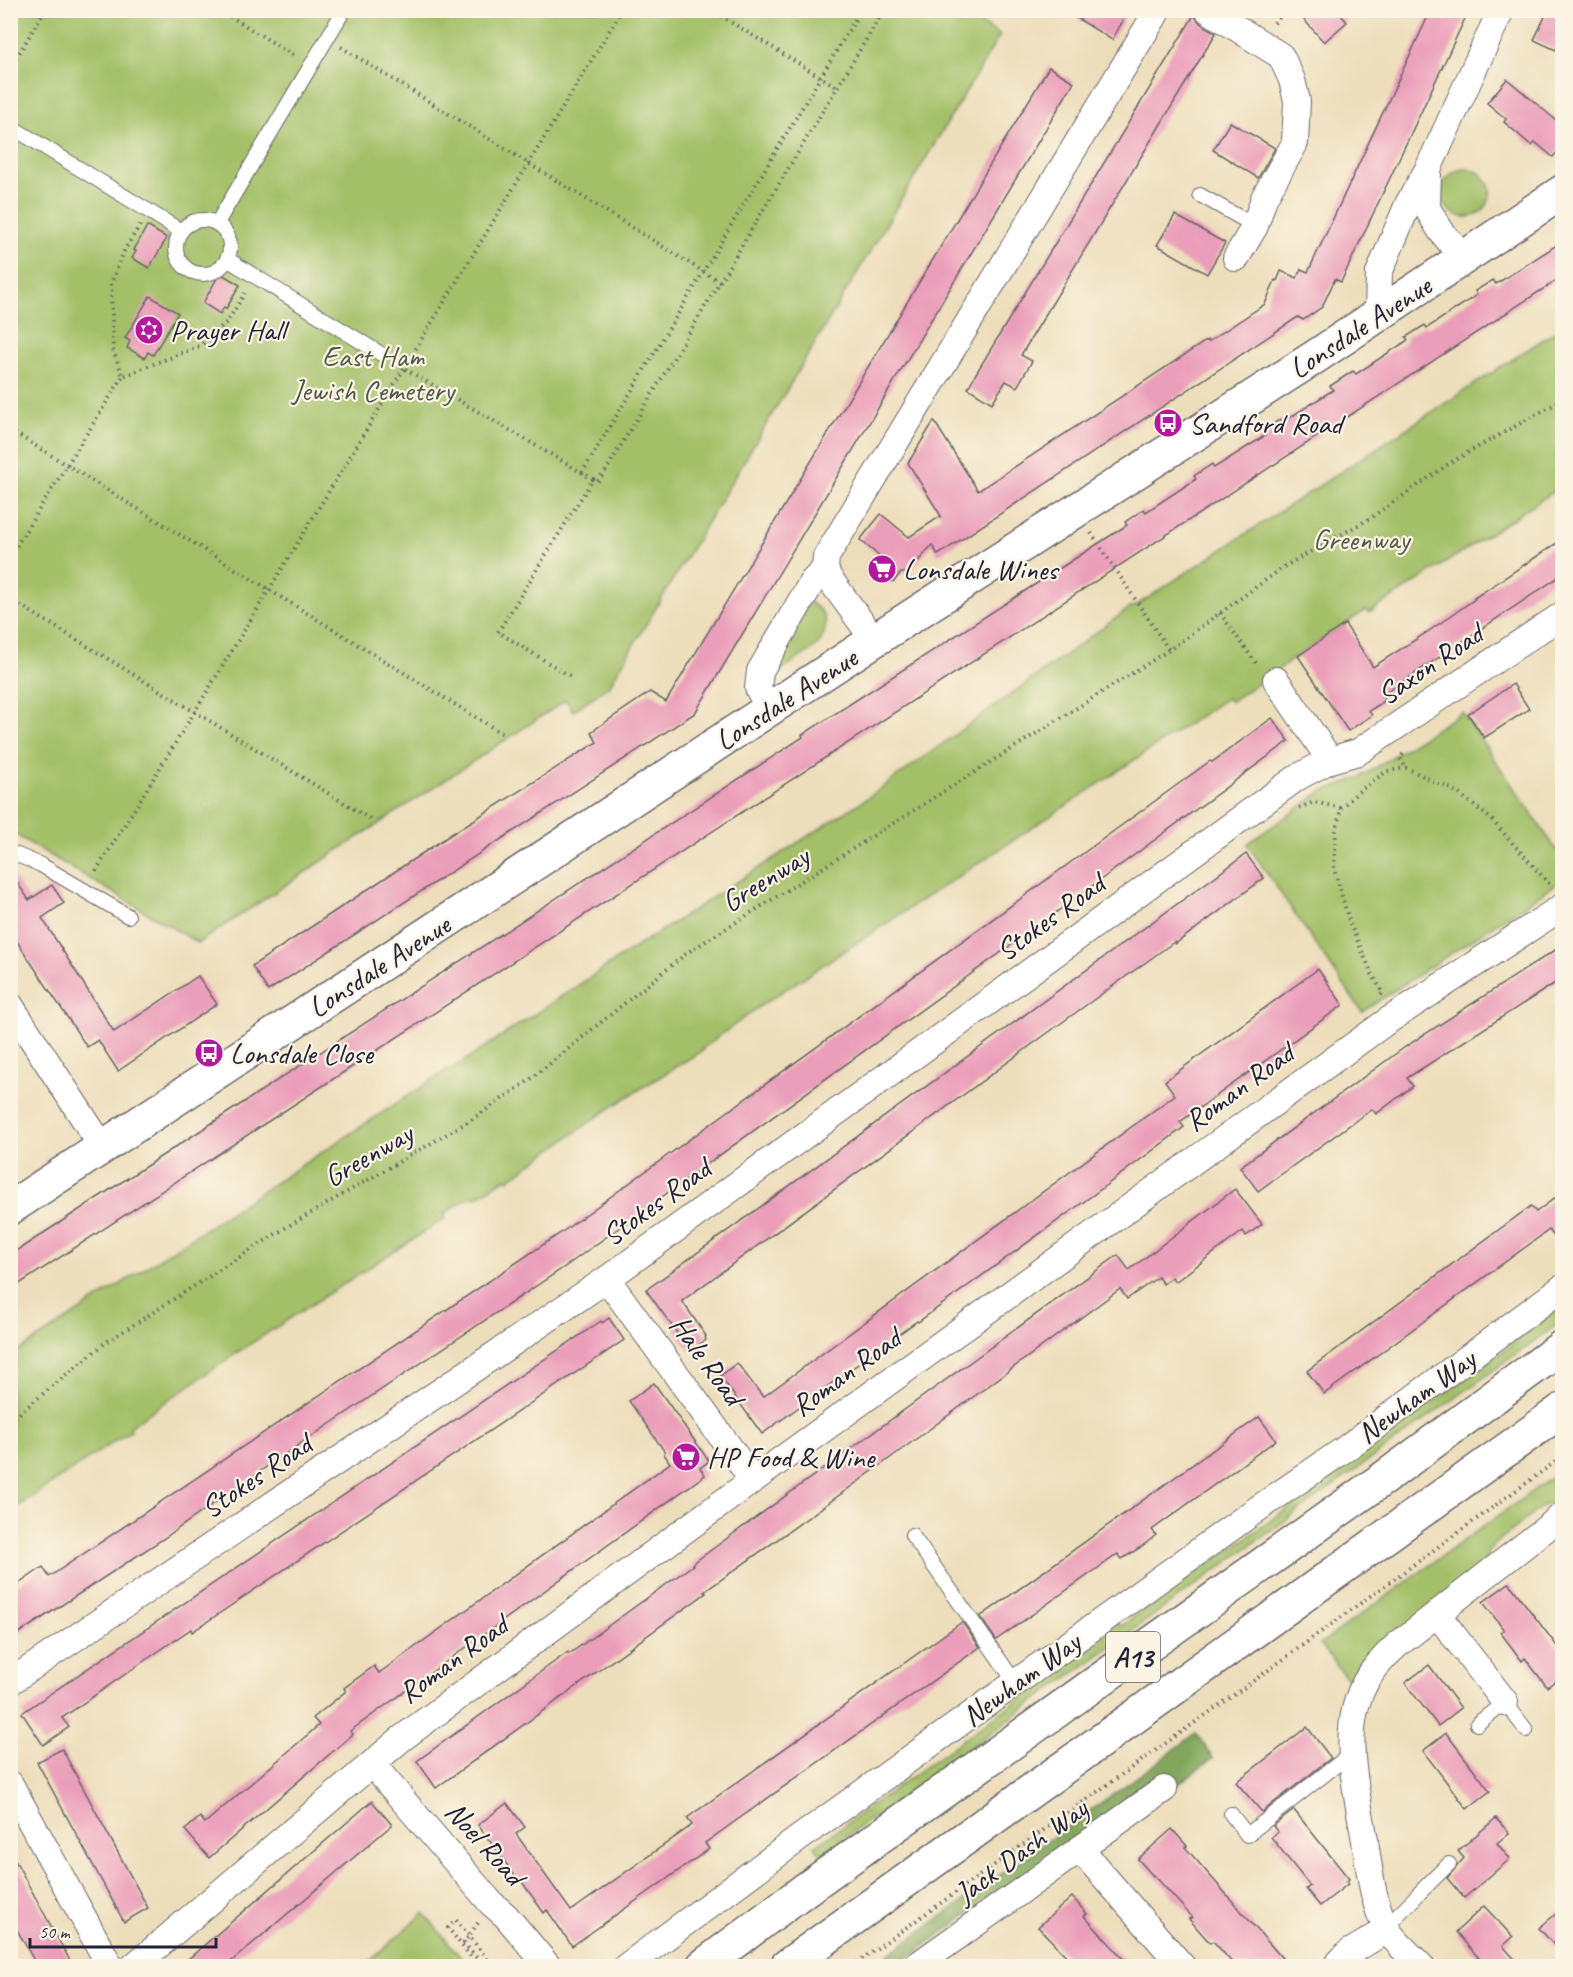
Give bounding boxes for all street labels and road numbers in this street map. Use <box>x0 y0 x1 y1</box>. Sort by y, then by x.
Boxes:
street label: Lonsdale Avenue <box>1282 266 1440 387</box>
street label: Saxon Road <box>1370 612 1494 713</box>
street label: Lonsdale Avenue <box>708 638 866 759</box>
street label: Greenway <box>714 836 818 921</box>
street label: Stokes Road <box>988 862 1115 969</box>
street label: Lonsdale Avenue <box>301 905 459 1026</box>
street label: Roman Road <box>1177 1032 1305 1140</box>
street label: Greenway <box>317 1113 422 1196</box>
street label: Stokes Road <box>594 1147 721 1254</box>
street label: Hale Road <box>662 1307 755 1416</box>
street label: Roman Road <box>784 1317 912 1425</box>
street label: Newham Way <box>1349 1339 1485 1452</box>
street label: Stokes Road <box>193 1423 322 1527</box>
street label: Roman Road <box>391 1604 519 1712</box>
street label: Newham Way <box>954 1622 1090 1735</box>
road number: A13 <box>1106 1632 1160 1682</box>
street label: Jack Dash Way <box>945 1789 1097 1913</box>
street label: Noel Road <box>437 1793 536 1896</box>

